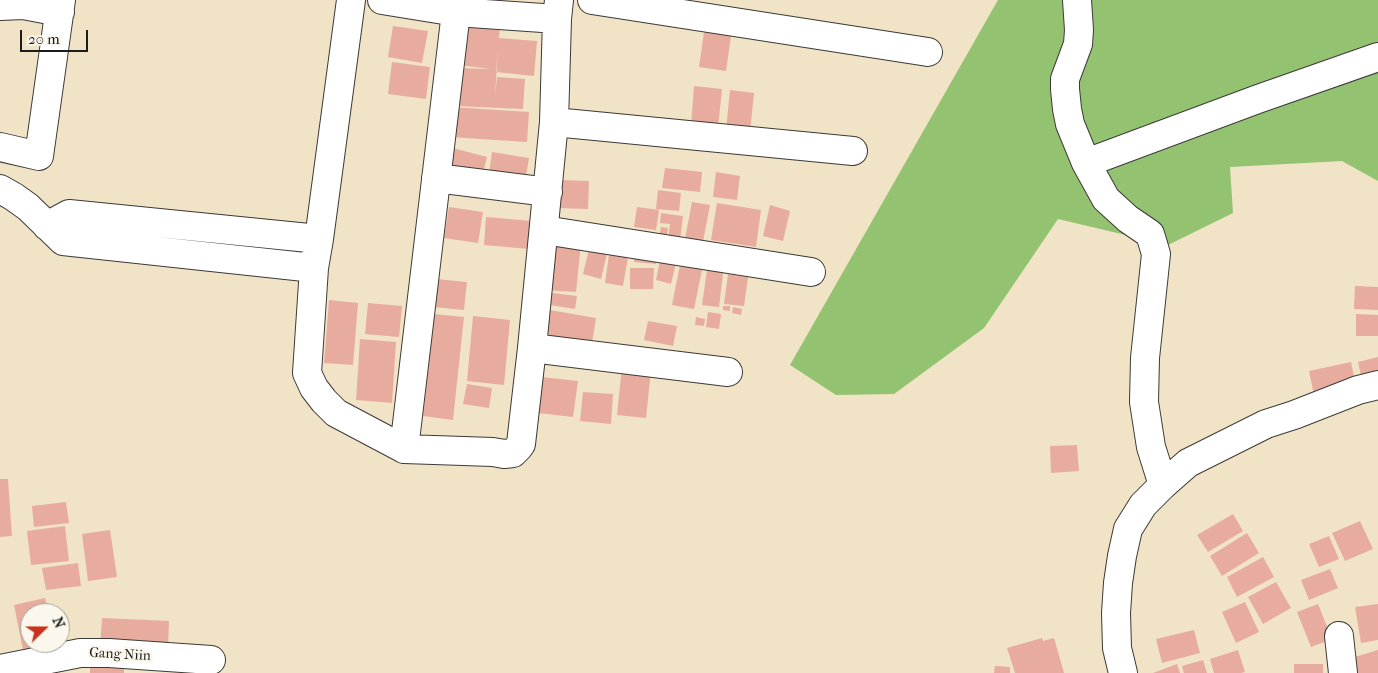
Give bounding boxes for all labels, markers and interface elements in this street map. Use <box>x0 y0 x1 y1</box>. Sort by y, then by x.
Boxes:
scale bar <box>22 20 90 52</box>
text: 20 m <box>28 30 60 48</box>
north arrow <box>20 603 70 653</box>
text: N <box>49 614 68 631</box>
street label: Gang Niin <box>89 645 151 665</box>

